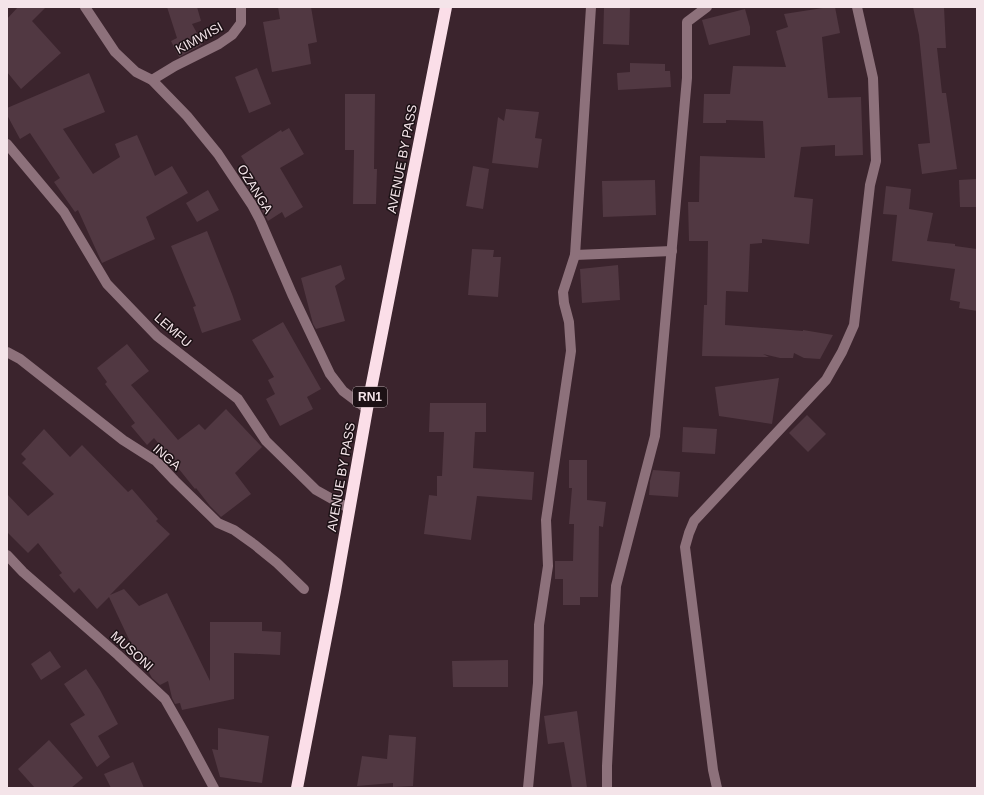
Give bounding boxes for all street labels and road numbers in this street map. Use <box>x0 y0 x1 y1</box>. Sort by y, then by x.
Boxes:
street label: KIMWISI <box>173 19 225 57</box>
street label: AVENUE BY PASS <box>384 103 420 215</box>
street label: OZANGA <box>234 162 276 217</box>
street label: LEMFU <box>151 310 195 350</box>
road number: RN1 <box>353 387 387 407</box>
street label: AVENUE BY PASS <box>324 421 358 533</box>
street label: INGA <box>150 441 184 473</box>
street label: MUSONI <box>108 628 156 674</box>

